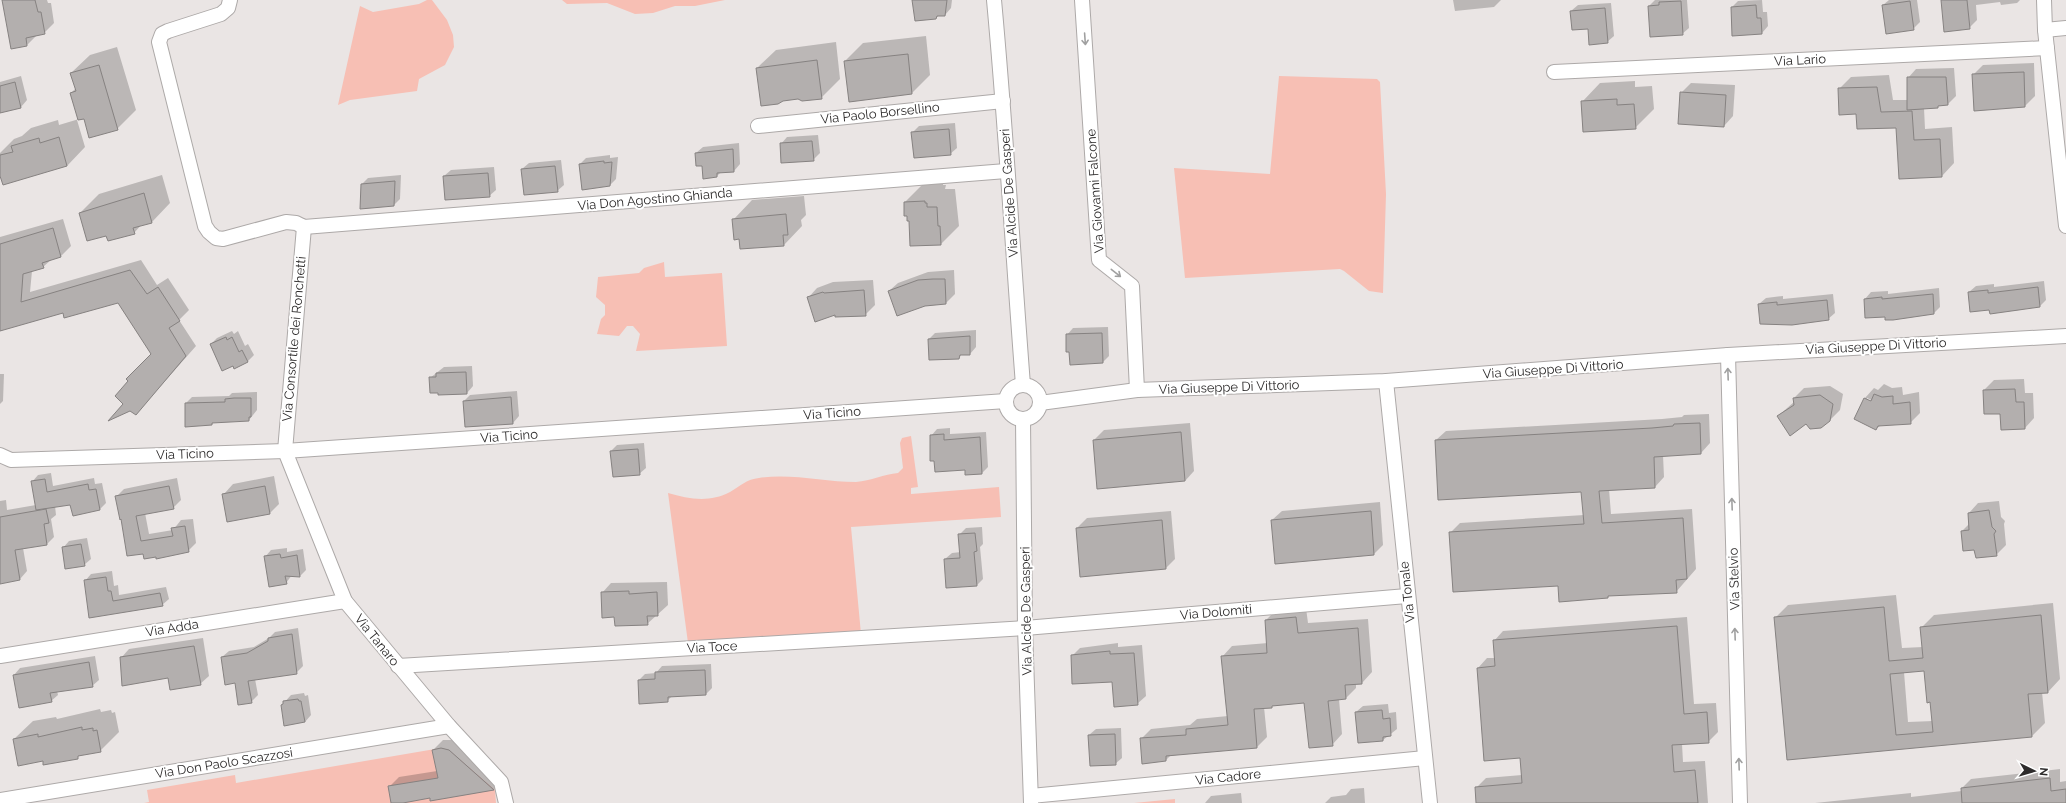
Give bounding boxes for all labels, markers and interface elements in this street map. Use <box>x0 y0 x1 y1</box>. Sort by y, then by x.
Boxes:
one-way arrow <box>1081 32 1088 45</box>
street label: Via Lario <box>1774 51 1827 69</box>
street label: Via Paolo Borsellino <box>820 99 940 127</box>
street label: Via Alcide De Gasperi <box>997 128 1021 258</box>
street label: Via Giovanni Falcone <box>1083 128 1107 254</box>
street label: Via Don Agostino Ghianda <box>577 185 733 213</box>
street label: Via Consortile dei Ronchetti <box>279 256 309 422</box>
one-way arrow <box>1110 268 1121 277</box>
street label: Via Giuseppe Di Vittorio <box>1805 335 1947 357</box>
street label: Via Giuseppe Di Vittorio <box>1482 357 1624 381</box>
one-way arrow <box>1725 368 1732 381</box>
street label: Via Giuseppe Di Vittorio <box>1158 377 1300 397</box>
street label: Via Ticino <box>803 403 862 422</box>
street label: Via Ticino <box>480 426 539 445</box>
street label: Via Ticino <box>156 445 214 463</box>
one-way arrow <box>1728 498 1736 511</box>
street label: Via Alcide De Gasperi <box>1017 546 1035 676</box>
street label: Via Stelvio <box>1725 547 1743 611</box>
street label: Via Tonale <box>1396 560 1418 623</box>
street label: Via Dolomiti <box>1179 601 1253 623</box>
street label: Via Tanaro <box>352 611 403 669</box>
street label: Via Adda <box>144 616 200 640</box>
one-way arrow <box>1732 628 1739 641</box>
street label: Via Toce <box>686 638 738 656</box>
street label: Via Don Paolo Scazzosi <box>154 745 294 781</box>
north arrow <box>2014 751 2054 791</box>
one-way arrow <box>1735 758 1743 771</box>
street label: Via Cadore <box>1194 766 1262 788</box>
text: N <box>2037 767 2050 777</box>

